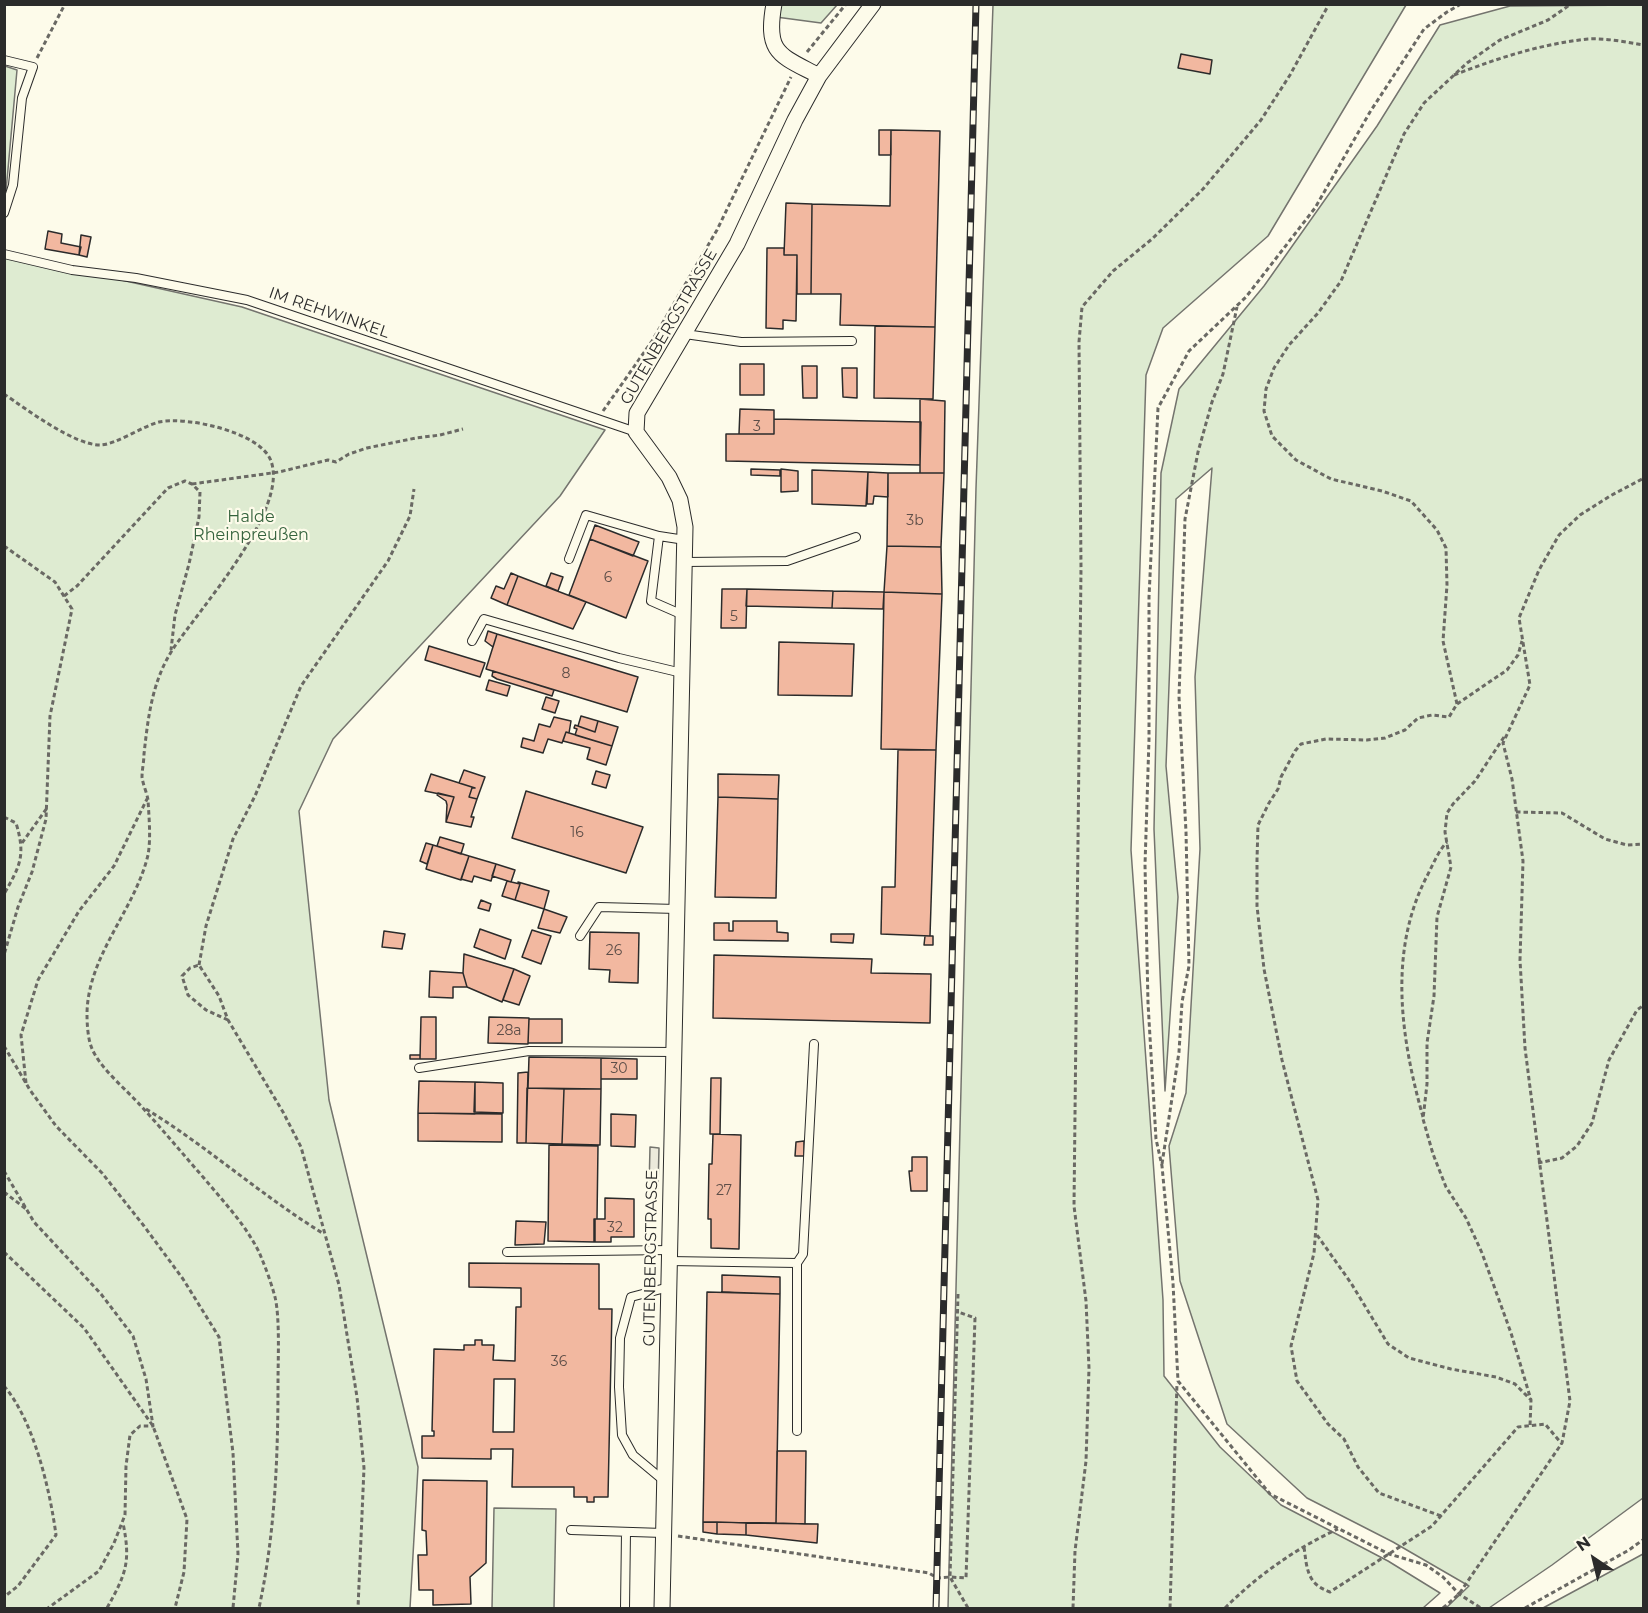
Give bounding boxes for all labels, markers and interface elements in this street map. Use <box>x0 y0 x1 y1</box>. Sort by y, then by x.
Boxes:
street label: GUTENBERGSTRASSE <box>617 246 721 408</box>
street label: IM REHWINKEL <box>266 283 392 343</box>
house number: 3 <box>753 419 761 435</box>
park label: Halde Rheinpreußen <box>193 507 309 545</box>
house number: 3b <box>906 513 924 529</box>
house number: 6 <box>604 570 612 586</box>
house number: 5 <box>730 609 738 625</box>
house number: 8 <box>562 666 570 682</box>
house number: 16 <box>570 825 584 841</box>
house number: 26 <box>606 943 622 959</box>
house number: 28a <box>496 1023 522 1039</box>
house number: 30 <box>610 1061 628 1077</box>
street label: GUTENBERGSTRASSE <box>640 1169 662 1347</box>
house number: 27 <box>716 1183 732 1199</box>
house number: 32 <box>607 1220 623 1236</box>
house number: 36 <box>551 1354 567 1370</box>
north arrow <box>1564 1529 1624 1589</box>
text: N <box>1573 1532 1594 1555</box>

